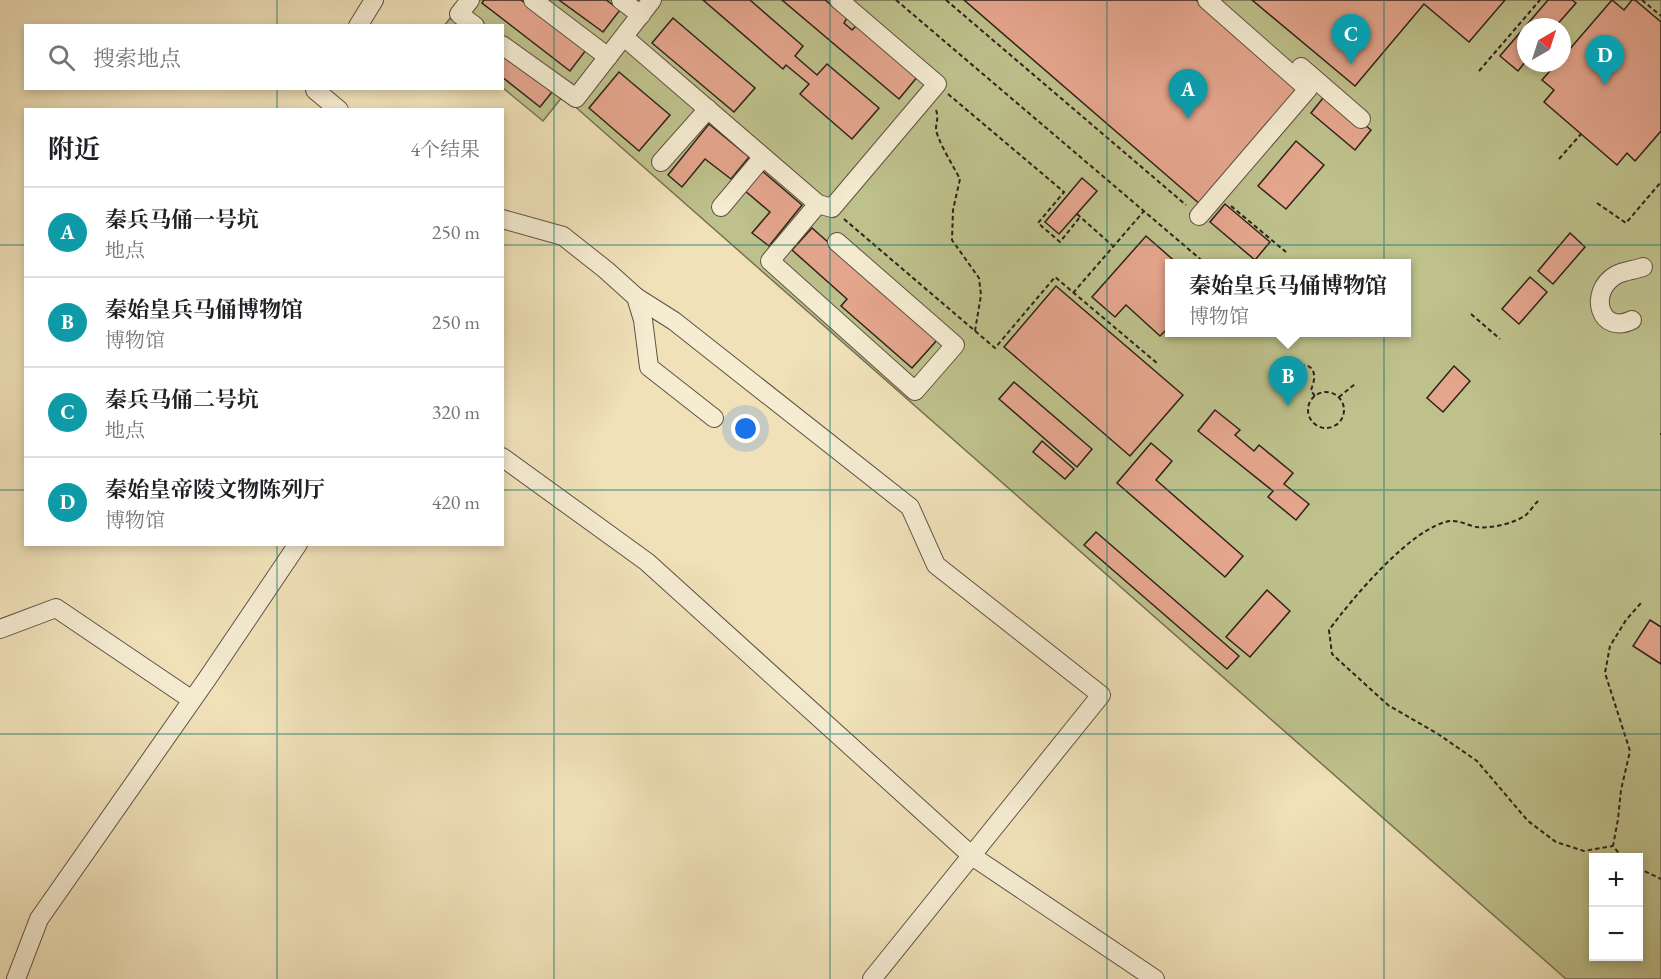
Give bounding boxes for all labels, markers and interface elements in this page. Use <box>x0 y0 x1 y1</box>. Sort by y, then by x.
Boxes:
pin: C <box>1332 14 1370 64</box>
north arrow <box>1517 18 1571 72</box>
search box <box>24 24 504 90</box>
pin: D <box>1586 36 1624 85</box>
icon: search <box>45 41 78 74</box>
text: 搜索地点 <box>93 44 181 73</box>
pin: A <box>1168 70 1208 119</box>
text: 附近 <box>48 132 100 166</box>
text: 4个结果 <box>410 136 480 162</box>
text: 秦兵马俑一号坑 <box>105 205 259 234</box>
text: A <box>60 219 75 245</box>
text: 250 m <box>432 219 480 245</box>
text: 地点 <box>105 237 145 263</box>
popup <box>1165 259 1411 337</box>
text: 秦始皇兵马俑博物馆 <box>1189 271 1387 300</box>
text: 秦始皇兵马俑博物馆 <box>105 295 303 324</box>
text: 博物馆 <box>1189 303 1249 329</box>
text: B <box>61 309 74 335</box>
text: 250 m <box>432 309 480 335</box>
text: 博物馆 <box>105 327 165 353</box>
pin: B <box>1268 356 1308 406</box>
text: 秦兵马俑二号坑 <box>105 385 259 414</box>
text: C <box>60 399 75 425</box>
text: 320 m <box>432 399 480 425</box>
your location <box>731 414 760 443</box>
text: 地点 <box>105 417 145 443</box>
text: 秦始皇帝陵文物陈列厅 <box>105 475 325 504</box>
text: D <box>60 489 75 515</box>
text: 420 m <box>432 489 480 515</box>
text: 博物馆 <box>105 507 165 533</box>
map controls <box>1589 853 1643 961</box>
button: + <box>1589 853 1643 907</box>
button: − <box>1589 907 1643 961</box>

